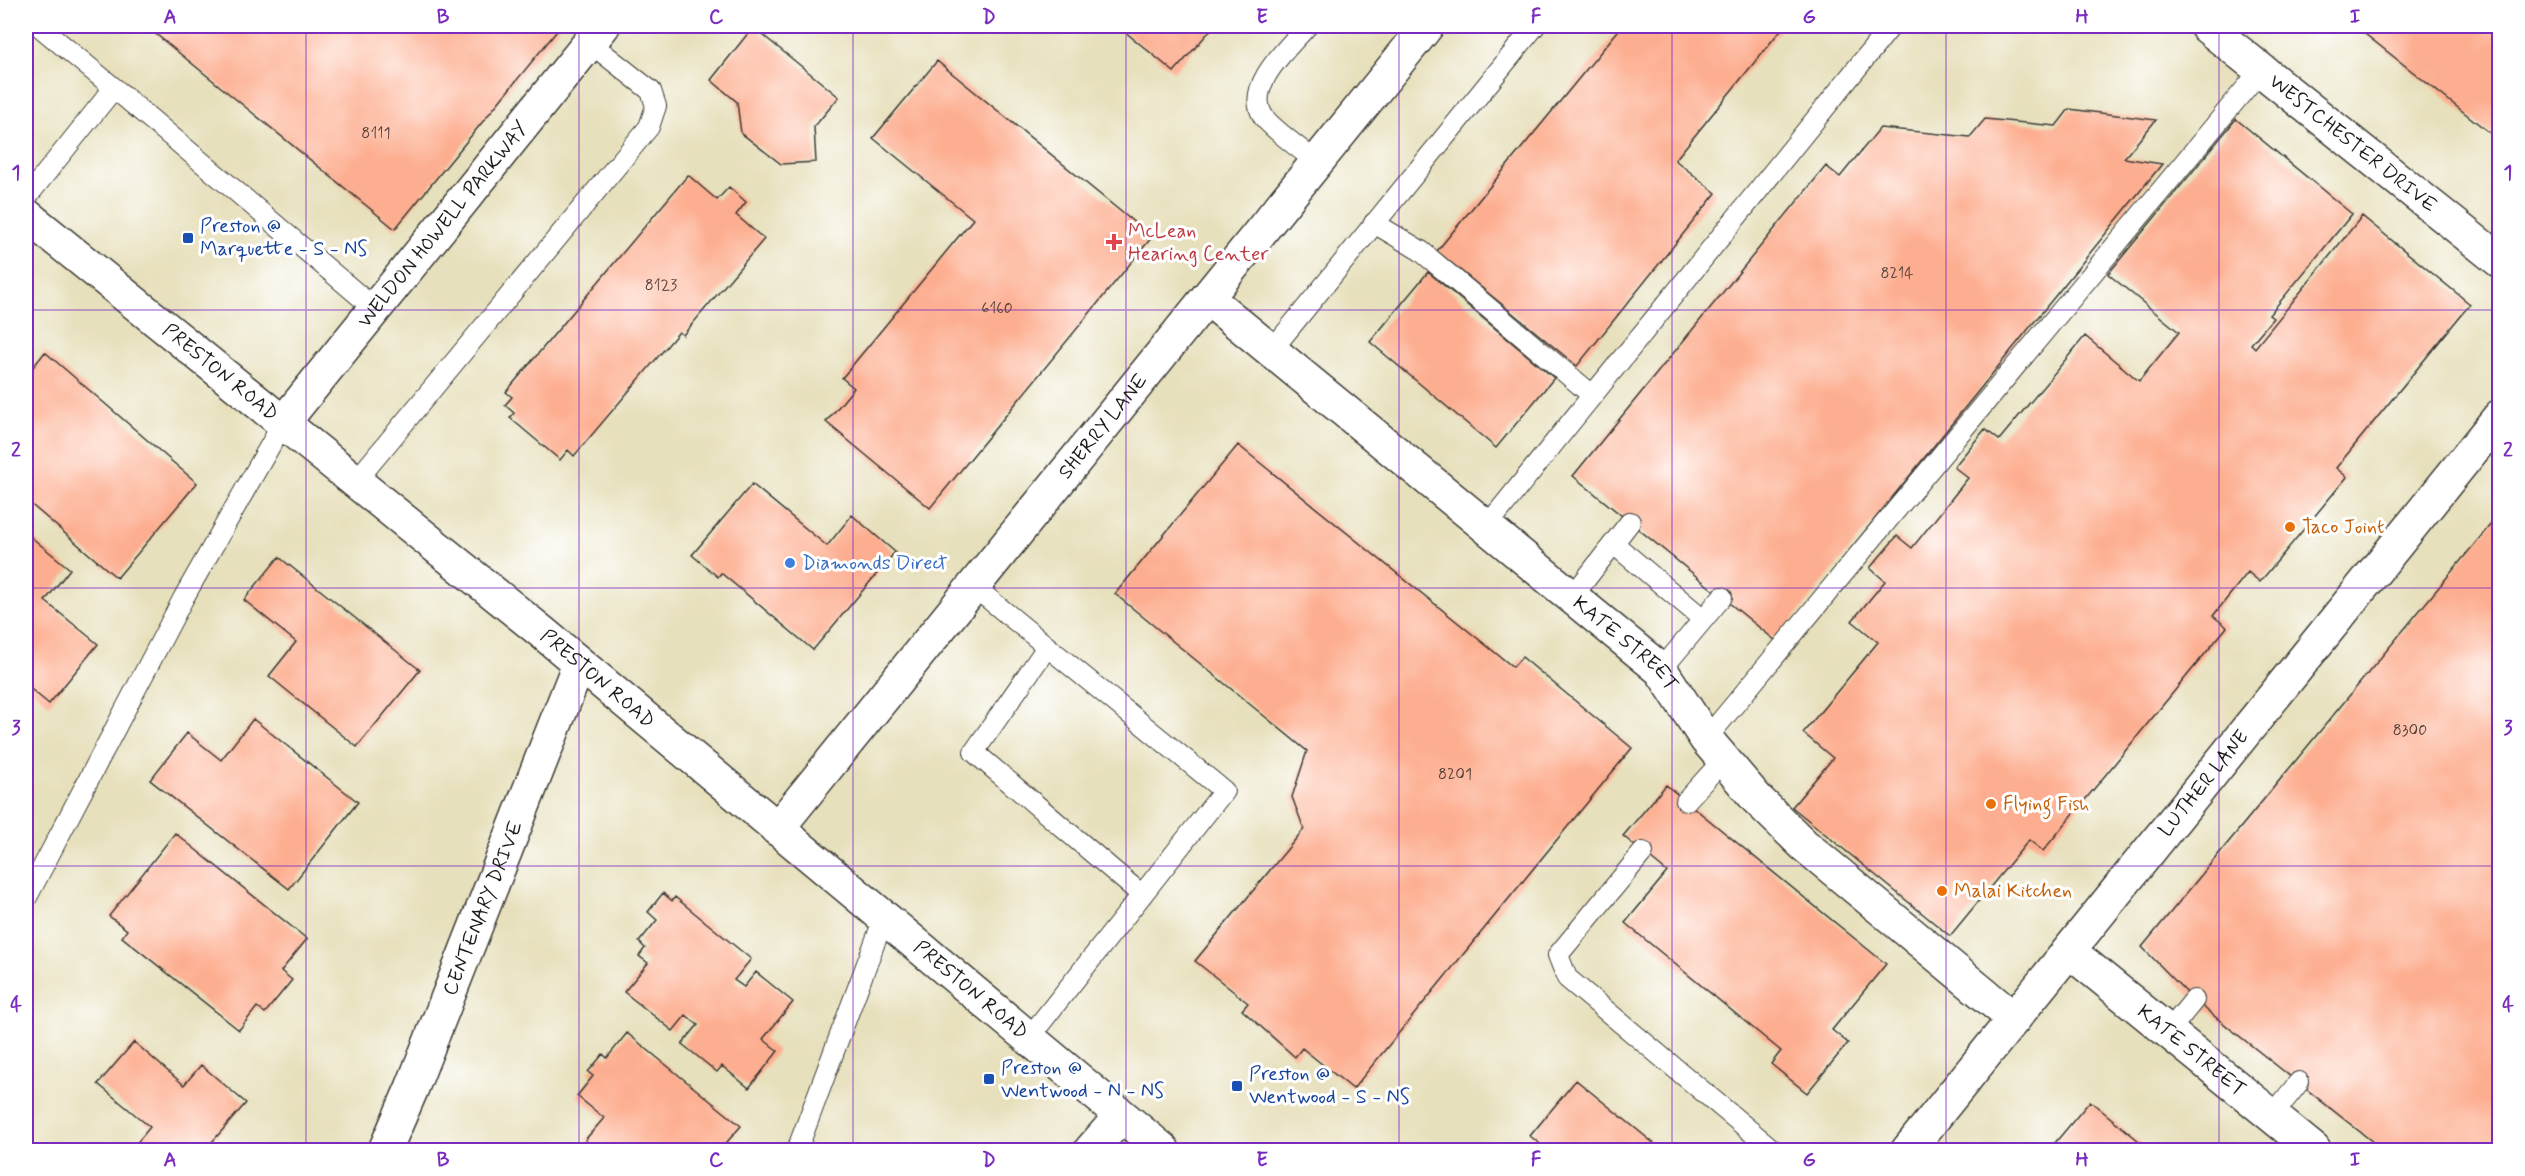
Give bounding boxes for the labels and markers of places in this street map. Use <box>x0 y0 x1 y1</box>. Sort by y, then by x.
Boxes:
place label: Preston @ Marquette - S - NS <box>200 213 368 263</box>
place label: McLean Hearing Center <box>1128 218 1269 268</box>
marker: Preston @ Marquette - S - NS <box>181 231 195 245</box>
marker: McLean Hearing Center <box>1105 233 1123 251</box>
place label: Taco Joint <box>2302 514 2384 541</box>
marker: Taco Joint <box>2283 520 2297 534</box>
place label: Diamonds Direct <box>802 550 948 577</box>
marker: Diamonds Direct <box>783 556 797 570</box>
place label: Flying Fish <box>2003 791 2089 820</box>
marker: Flying Fish <box>1984 797 1998 811</box>
place label: Malai Kitchen <box>1954 878 2072 905</box>
marker: Malai Kitchen <box>1935 884 1949 898</box>
place label: Preston @ Wentwood - N - NS <box>1001 1055 1164 1105</box>
place label: Preston @ Wentwood - S - NS <box>1249 1061 1410 1111</box>
marker: Preston @ Wentwood - N - NS <box>982 1072 996 1086</box>
marker: Preston @ Wentwood - S - NS <box>1230 1079 1244 1093</box>

